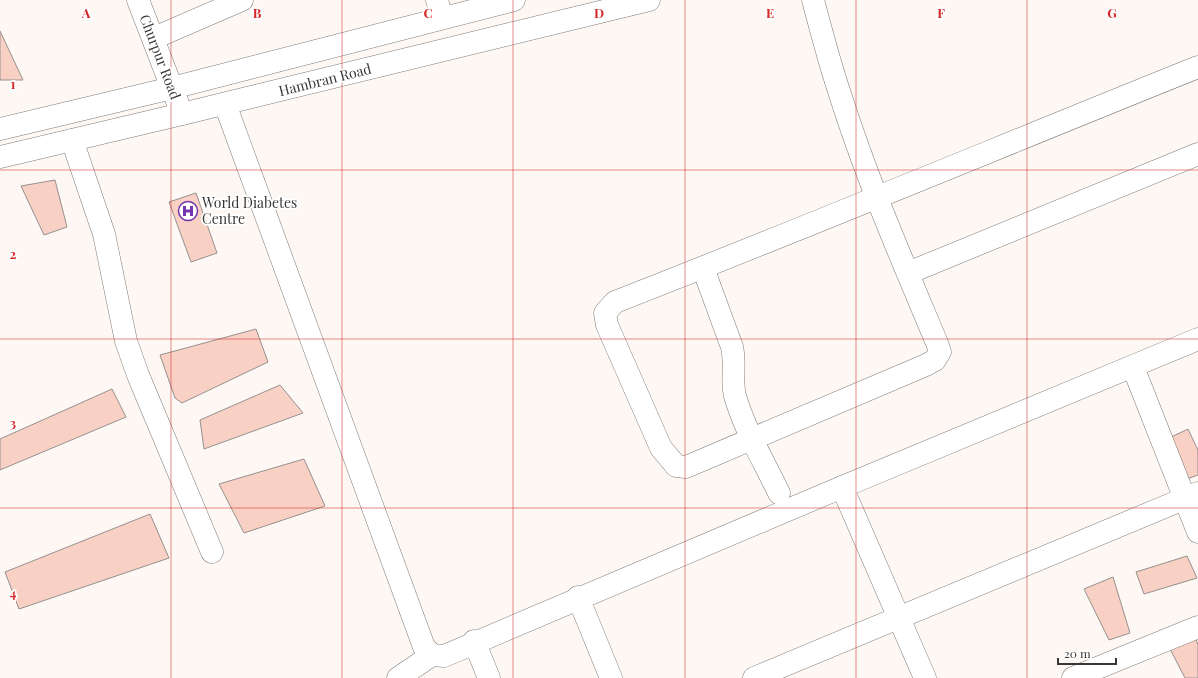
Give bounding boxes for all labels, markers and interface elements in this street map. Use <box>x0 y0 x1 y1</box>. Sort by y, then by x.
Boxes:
text: A <box>81 4 91 21</box>
text: B <box>253 4 262 21</box>
text: C <box>423 4 433 21</box>
text: D <box>594 4 604 21</box>
text: E <box>766 4 774 21</box>
text: F <box>937 4 945 21</box>
text: G <box>1107 4 1117 21</box>
street label: Churpur Road <box>136 12 185 102</box>
street label: Hambran Road <box>277 59 373 100</box>
text: 1 <box>11 75 16 92</box>
place label: World Diabetes Centre <box>201 193 297 228</box>
hospital icon: World Diabetes Centre <box>177 200 199 222</box>
text: 2 <box>10 245 17 262</box>
text: 3 <box>10 414 16 431</box>
text: 4 <box>10 584 17 601</box>
scale bar <box>1058 640 1116 666</box>
text: 20 m <box>1064 645 1091 661</box>

